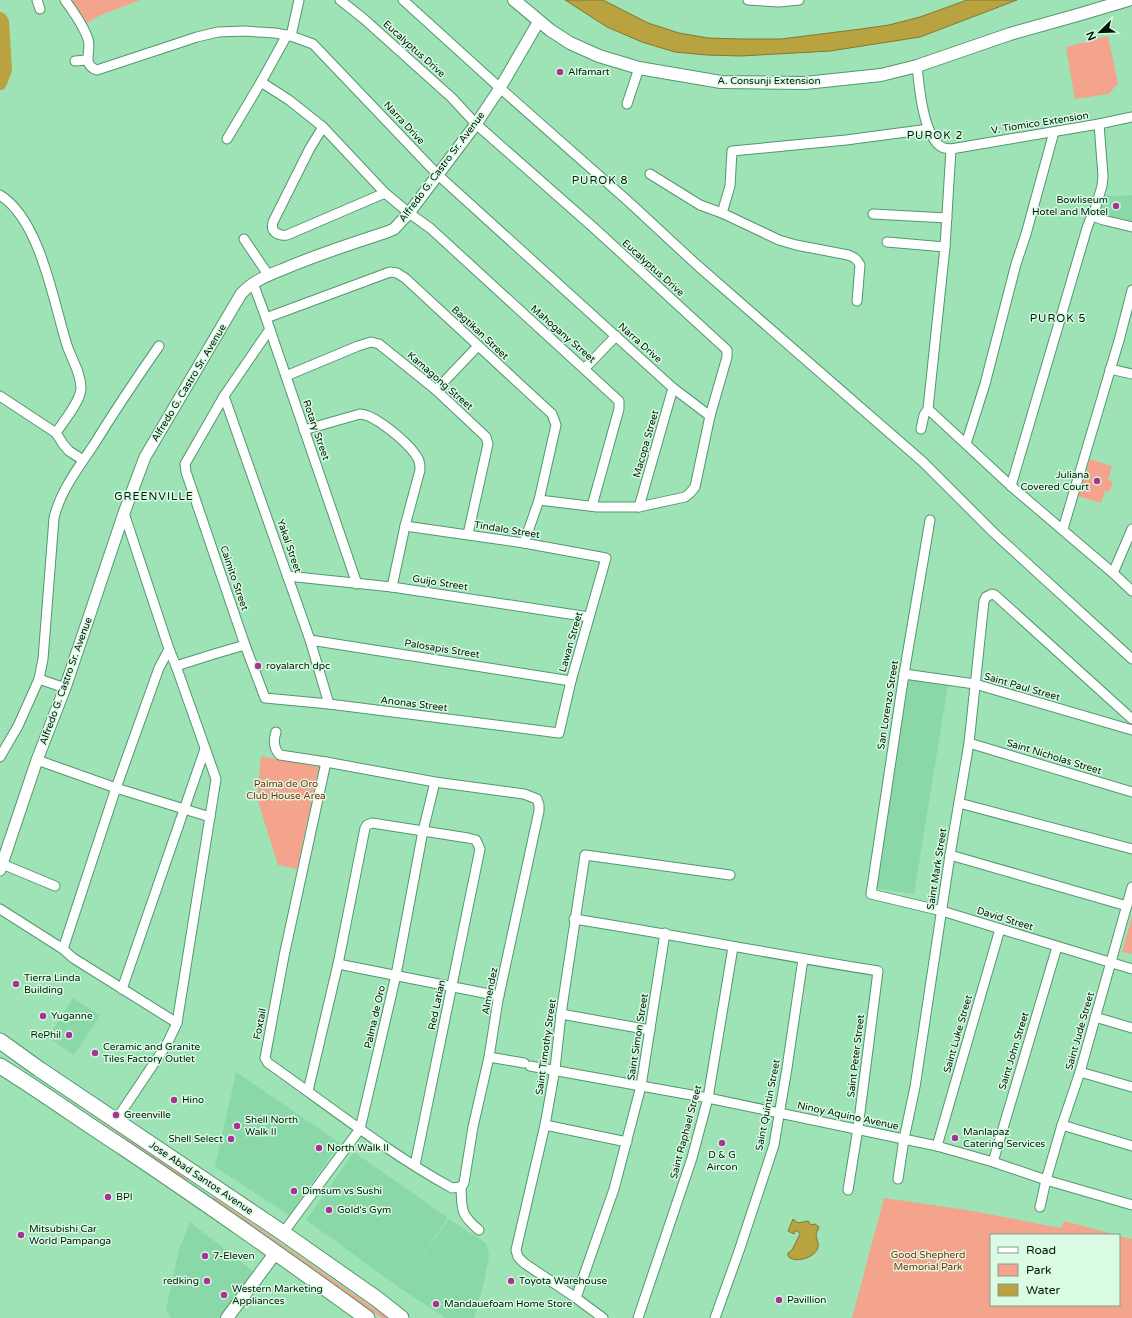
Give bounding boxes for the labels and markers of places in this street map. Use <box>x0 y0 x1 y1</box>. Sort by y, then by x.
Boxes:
place label: Alfamart <box>568 66 610 78</box>
marker: Alfamart <box>555 67 565 77</box>
place label: Bowliseum Hotel and Motel <box>1032 194 1108 218</box>
marker: Bowliseum Hotel and Motel <box>1111 201 1121 211</box>
place label: Juliana Covered Court <box>1020 469 1089 493</box>
marker: Juliana Covered Court <box>1092 476 1102 486</box>
place label: royalarch dpc <box>266 660 330 672</box>
marker: royalarch dpc <box>253 661 263 671</box>
place label: Tierra Linda Building <box>24 972 80 996</box>
marker: Tierra Linda Building <box>11 979 21 989</box>
place label: Yuganne <box>51 1010 93 1022</box>
marker: Yuganne <box>38 1011 48 1021</box>
place label: RePhil <box>31 1029 61 1041</box>
marker: RePhil <box>64 1030 74 1040</box>
place label: Ceramic and Granite Tiles Factory Outlet <box>103 1041 200 1065</box>
marker: Ceramic and Granite Tiles Factory Outlet <box>90 1048 100 1058</box>
place label: Hino <box>182 1094 204 1106</box>
marker: Hino <box>169 1095 179 1105</box>
place label: Greenville <box>124 1109 171 1121</box>
marker: Greenville <box>111 1110 121 1120</box>
place label: Shell North Walk II <box>245 1114 298 1138</box>
marker: Shell North Walk II <box>232 1121 242 1131</box>
place label: Manlapaz Catering Services <box>963 1126 1046 1150</box>
place label: Shell Select <box>168 1133 223 1145</box>
marker: Manlapaz Catering Services <box>950 1133 960 1143</box>
marker: Shell Select <box>226 1134 236 1144</box>
marker: D & G Aircon <box>717 1138 727 1148</box>
place label: North Walk II <box>327 1142 389 1154</box>
marker: North Walk II <box>314 1143 324 1153</box>
place label: D & G Aircon <box>706 1149 738 1173</box>
place label: Dimsum vs Sushi <box>302 1185 382 1197</box>
marker: Dimsum vs Sushi <box>289 1186 299 1196</box>
place label: BPI <box>116 1191 133 1203</box>
marker: BPI <box>103 1192 113 1202</box>
place label: Gold's Gym <box>337 1204 391 1216</box>
marker: Gold's Gym <box>324 1205 334 1215</box>
place label: Mitsubishi Car World Pampanga <box>29 1223 111 1247</box>
marker: Mitsubishi Car World Pampanga <box>16 1230 26 1240</box>
place label: 7-Eleven <box>213 1250 255 1262</box>
marker: 7-Eleven <box>200 1251 210 1261</box>
place label: redking <box>163 1275 199 1287</box>
place label: Toyota Warehouse <box>519 1275 608 1287</box>
marker: redking <box>202 1276 212 1286</box>
marker: Toyota Warehouse <box>506 1276 516 1286</box>
place label: Western Marketing Appliances <box>232 1283 323 1307</box>
marker: Western Marketing Appliances <box>219 1290 229 1300</box>
place label: Pavillion <box>787 1294 826 1306</box>
marker: Pavillion <box>774 1295 784 1305</box>
place label: Mandauefoam Home Store <box>444 1298 572 1310</box>
marker: Mandauefoam Home Store <box>431 1299 441 1309</box>

